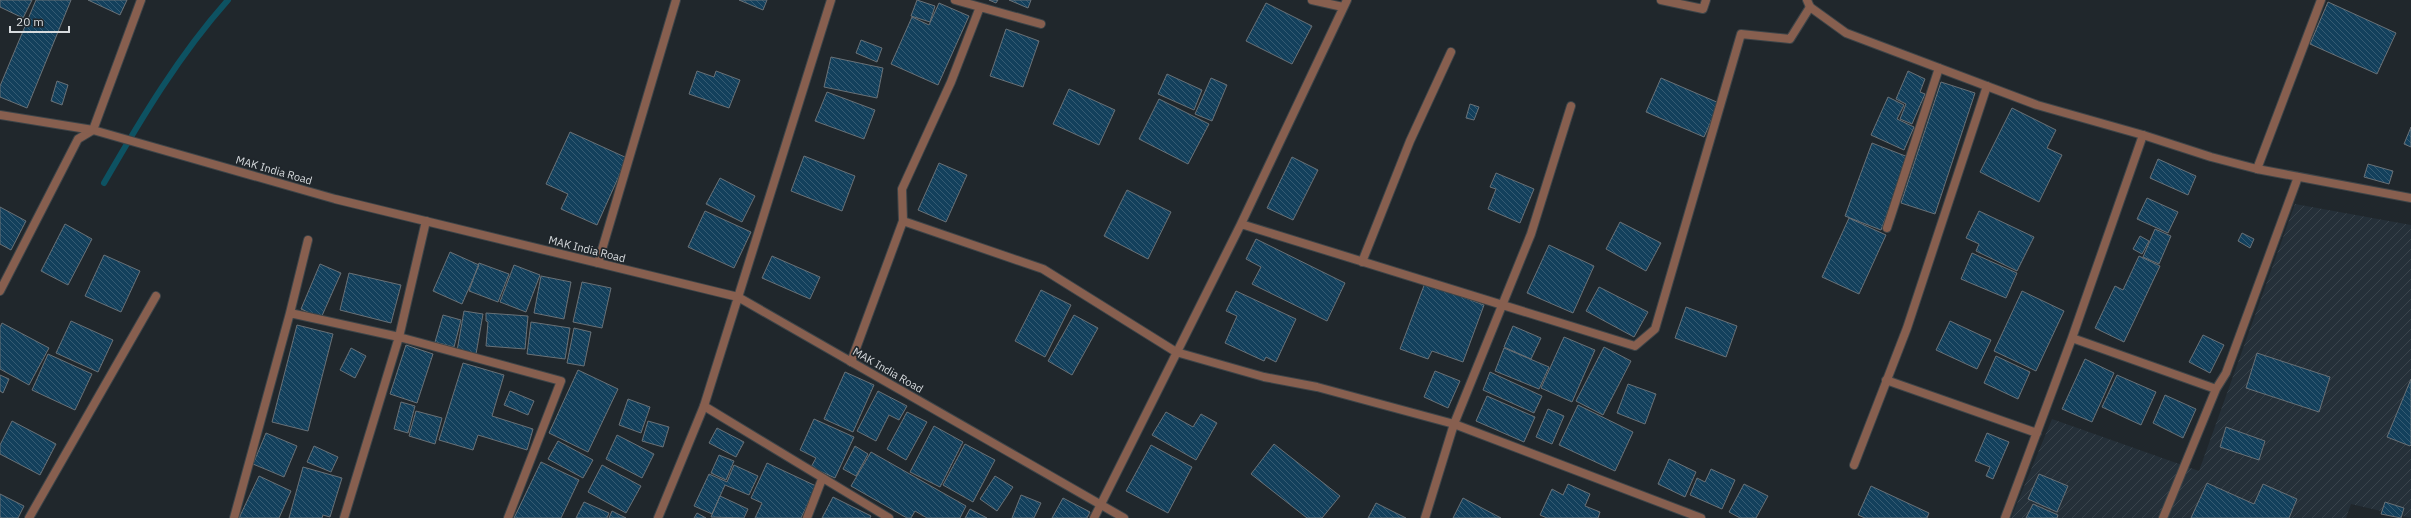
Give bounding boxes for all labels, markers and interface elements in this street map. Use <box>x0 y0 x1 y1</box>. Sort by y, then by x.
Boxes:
scale bar <box>10 8 69 34</box>
text: 20 m <box>16 14 44 29</box>
street label: MAK India Road <box>234 152 314 188</box>
street label: MAK India Road <box>547 233 627 265</box>
street label: MAK India Road <box>850 344 926 396</box>

